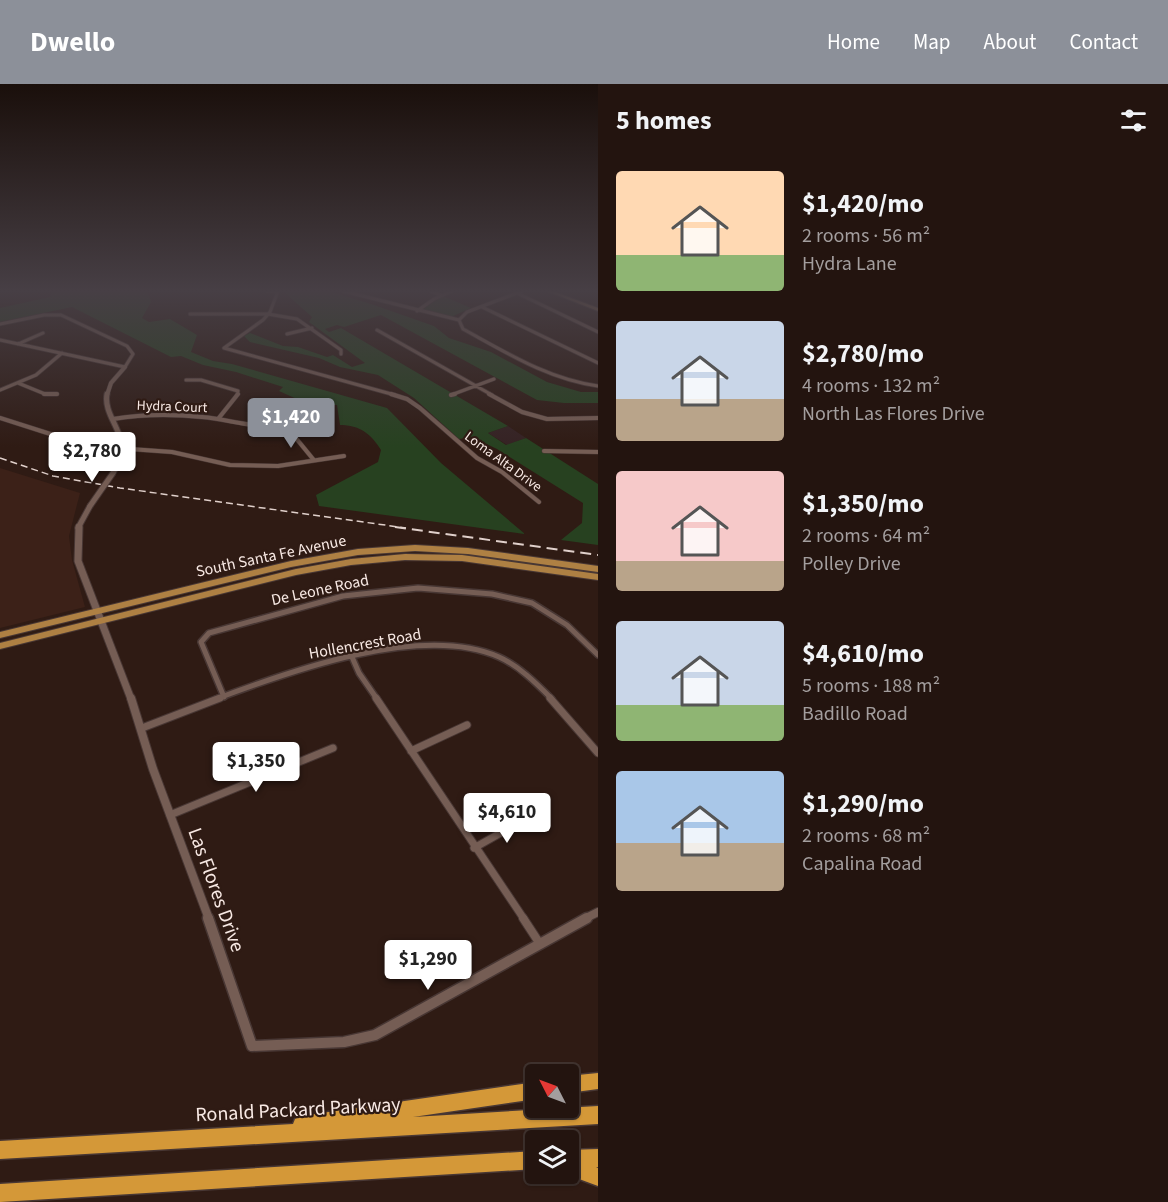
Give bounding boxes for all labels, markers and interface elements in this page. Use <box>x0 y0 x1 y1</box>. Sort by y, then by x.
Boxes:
text: Dwello <box>30 22 115 62</box>
text: Home <box>827 27 880 57</box>
text: Map <box>913 27 951 57</box>
text: About <box>984 27 1036 57</box>
text: Contact <box>1069 27 1138 57</box>
text: 5 homes <box>616 102 711 139</box>
icon: filters <box>1117 104 1150 137</box>
text: $1,420/mo <box>802 185 924 222</box>
icon: home <box>664 195 736 267</box>
text: 2 rooms · 56 m² <box>802 222 930 250</box>
text: Hydra Lane <box>802 250 897 278</box>
text: $2,780/mo <box>802 335 924 372</box>
icon: home <box>664 345 736 417</box>
text: 4 rooms · 132 m² <box>802 372 940 400</box>
street label: Hydra Court <box>136 396 208 418</box>
pin: $1,420 <box>242 398 340 449</box>
text: North Las Flores Drive <box>802 400 985 428</box>
text: $1,420 <box>262 403 320 431</box>
street label: Loma Alta Drive <box>460 427 546 497</box>
pin: $2,780 <box>43 432 141 483</box>
text: $2,780 <box>63 437 121 465</box>
text: $1,350/mo <box>802 485 924 522</box>
icon: home <box>664 495 736 567</box>
text: 2 rooms · 64 m² <box>802 522 930 550</box>
street label: South Santa Fe Avenue <box>194 529 348 583</box>
text: Polley Drive <box>802 550 901 578</box>
street label: De Leone Road <box>269 569 371 611</box>
street label: Hollencrest Road <box>307 623 423 665</box>
text: $4,610/mo <box>802 635 924 672</box>
icon: home <box>664 645 736 717</box>
text: 5 rooms · 188 m² <box>802 672 940 700</box>
text: Badillo Road <box>802 700 908 728</box>
pin: $1,350 <box>207 742 305 793</box>
text: $1,350 <box>227 747 285 775</box>
text: $1,290/mo <box>802 785 924 822</box>
pin: $4,610 <box>458 793 556 844</box>
icon: home <box>664 795 736 867</box>
text: $4,610 <box>478 798 536 826</box>
text: 2 rooms · 68 m² <box>802 822 930 850</box>
street label: Las Flores Drive <box>181 824 251 956</box>
text: Capalina Road <box>802 850 922 878</box>
pin: $1,290 <box>379 940 477 991</box>
text: $1,290 <box>399 945 457 973</box>
north arrow <box>525 1064 579 1118</box>
map controls <box>525 1064 579 1184</box>
street label: Ronald Packard Parkway <box>195 1091 402 1129</box>
button: layers <box>525 1130 579 1184</box>

